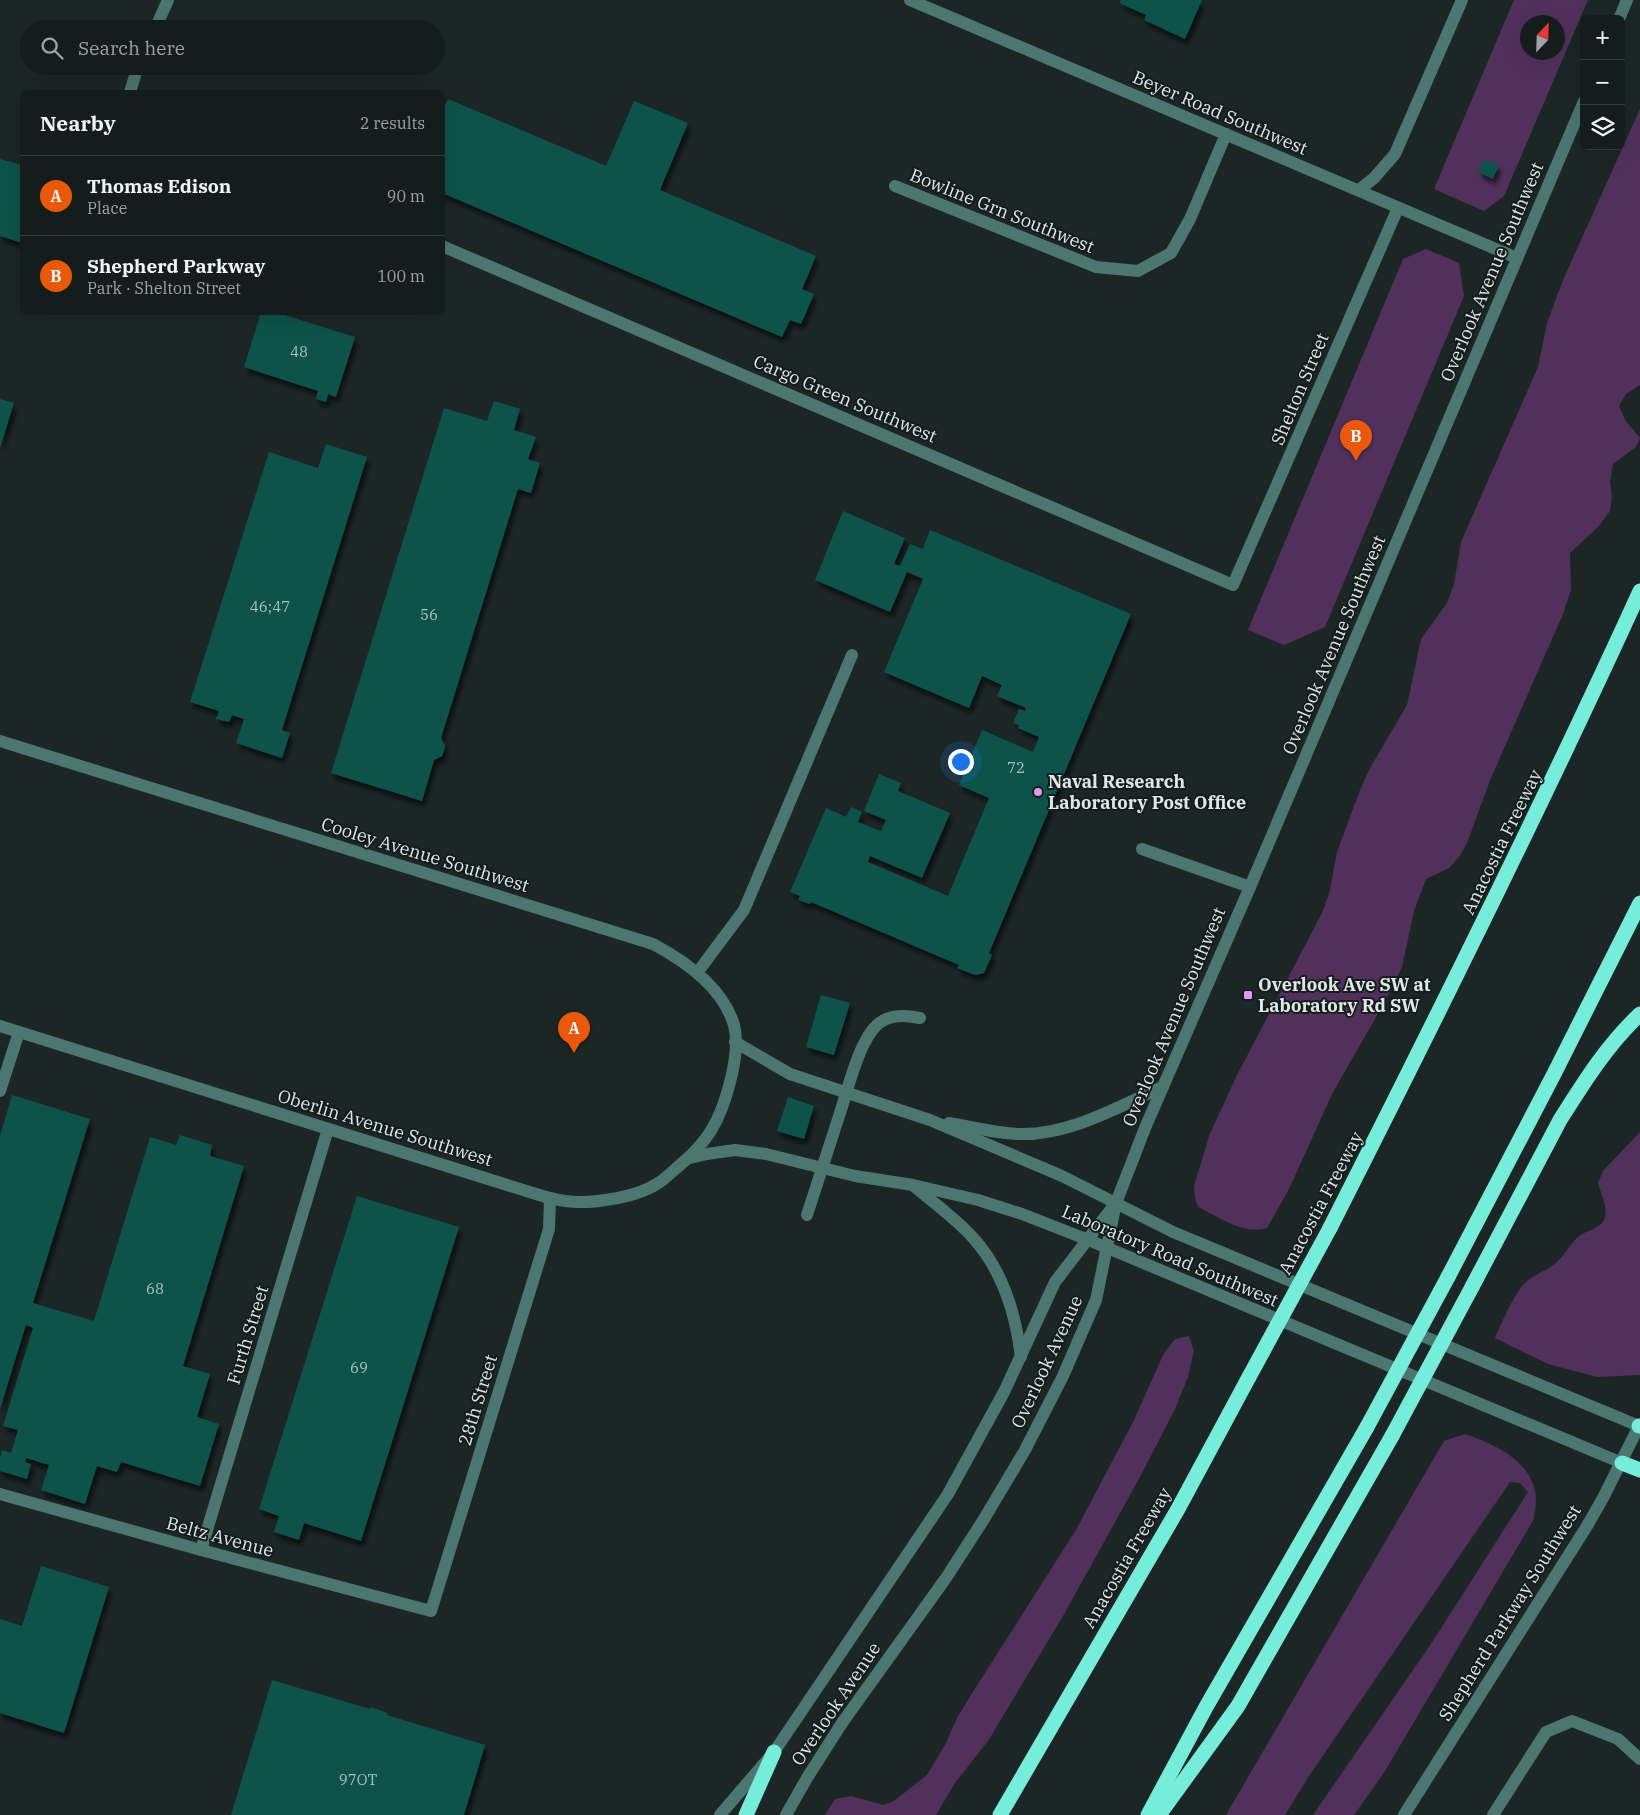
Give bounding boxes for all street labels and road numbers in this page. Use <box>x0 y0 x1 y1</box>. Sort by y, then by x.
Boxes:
street label: Beyer Road Southwest <box>1129 65 1311 160</box>
street label: Overlook Avenue Southwest <box>1435 159 1548 385</box>
street label: Bowline Grn Southwest <box>907 163 1098 258</box>
street label: Shelton Street <box>1266 329 1333 448</box>
street label: Cargo Green Southwest <box>750 349 940 448</box>
street label: Overlook Avenue Southwest <box>1277 532 1390 758</box>
street label: Anacostia Freeway <box>1456 765 1547 918</box>
street label: Cooley Avenue Southwest <box>319 812 532 897</box>
street label: Overlook Avenue Southwest <box>1117 904 1230 1130</box>
street label: Oberlin Avenue Southwest <box>275 1084 495 1171</box>
street label: Anacostia Freeway <box>1273 1127 1368 1278</box>
street label: Laboratory Road Southwest <box>1059 1199 1282 1312</box>
street label: Furth Street <box>222 1283 273 1387</box>
street label: Overlook Avenue <box>1006 1292 1087 1432</box>
street label: 28th Street <box>453 1352 502 1448</box>
street label: Anacostia Freeway <box>1077 1483 1176 1632</box>
street label: Shepherd Parkway Southwest <box>1433 1500 1586 1725</box>
street label: Beltz Avenue <box>164 1511 276 1562</box>
street label: Overlook Avenue <box>786 1638 885 1770</box>

